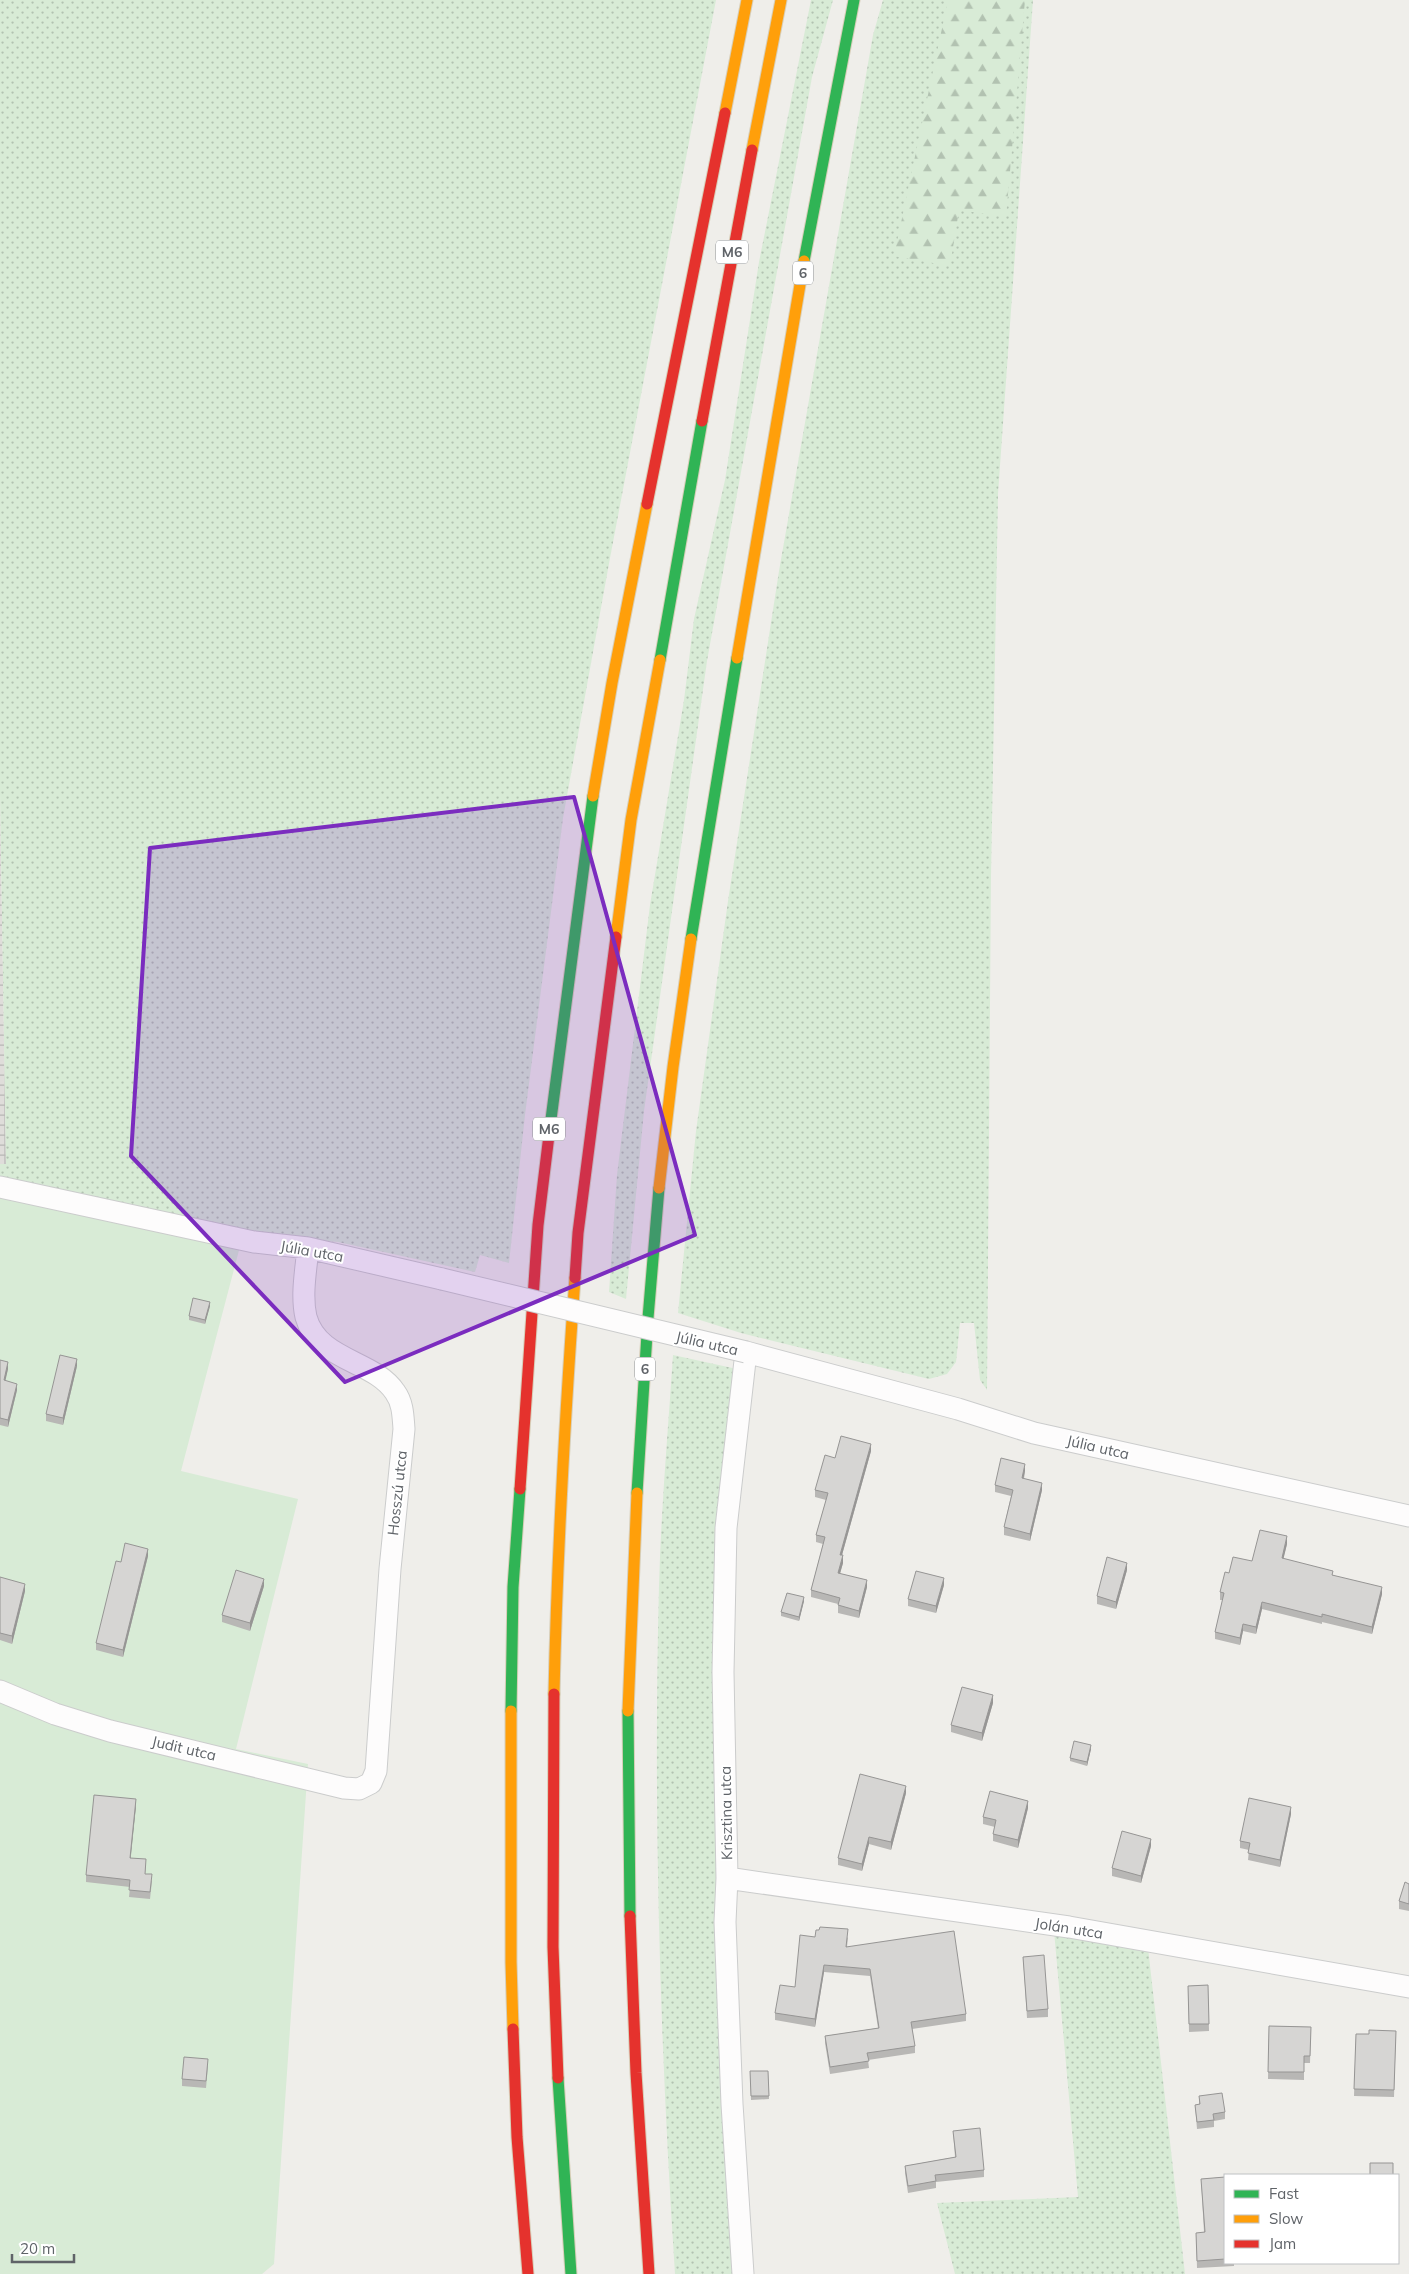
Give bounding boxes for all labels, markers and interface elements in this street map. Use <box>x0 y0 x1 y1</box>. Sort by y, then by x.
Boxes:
road number: M6 <box>716 240 748 264</box>
road number: 6 <box>793 262 813 284</box>
road number: M6 <box>533 1118 565 1140</box>
street label: Júlia utca <box>279 1236 345 1266</box>
street label: Júlia utca <box>674 1327 740 1359</box>
road number: 6 <box>635 1358 655 1380</box>
street label: Júlia utca <box>1065 1431 1131 1463</box>
street label: Hosszú utca <box>383 1450 411 1536</box>
street label: Judit utca <box>150 1731 218 1765</box>
street label: Krisztina utca <box>716 1766 736 1860</box>
street label: Jolán utca <box>1033 1913 1105 1943</box>
legend <box>1224 2174 1399 2264</box>
text: Fast <box>1269 2184 1299 2203</box>
text: Slow <box>1269 2209 1303 2228</box>
scale bar <box>12 2232 75 2264</box>
text: Jam <box>1269 2234 1296 2253</box>
text: 20 m <box>20 2239 55 2258</box>

